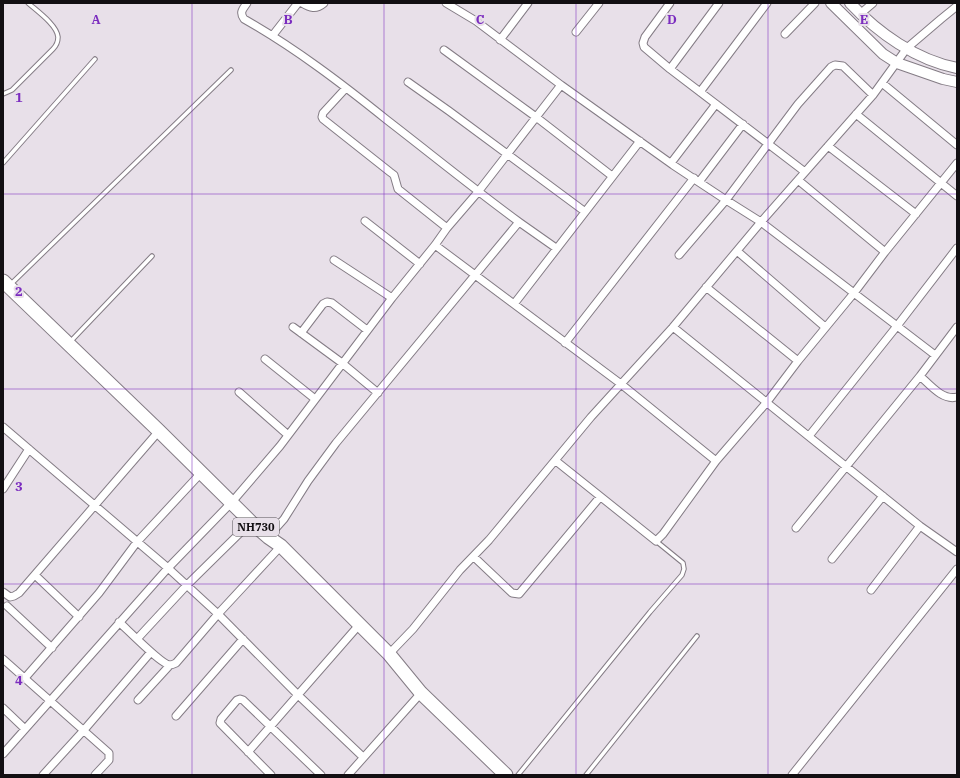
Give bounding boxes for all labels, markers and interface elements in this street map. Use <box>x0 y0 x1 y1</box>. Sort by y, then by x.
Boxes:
text: A <box>91 11 101 28</box>
text: B <box>283 11 293 28</box>
text: C <box>476 11 485 28</box>
text: D <box>667 11 677 28</box>
text: E <box>860 11 868 28</box>
text: 1 <box>15 89 23 106</box>
text: 2 <box>15 283 23 300</box>
text: 3 <box>15 478 23 495</box>
road number: NH730 <box>233 518 279 536</box>
text: 4 <box>15 672 23 689</box>

